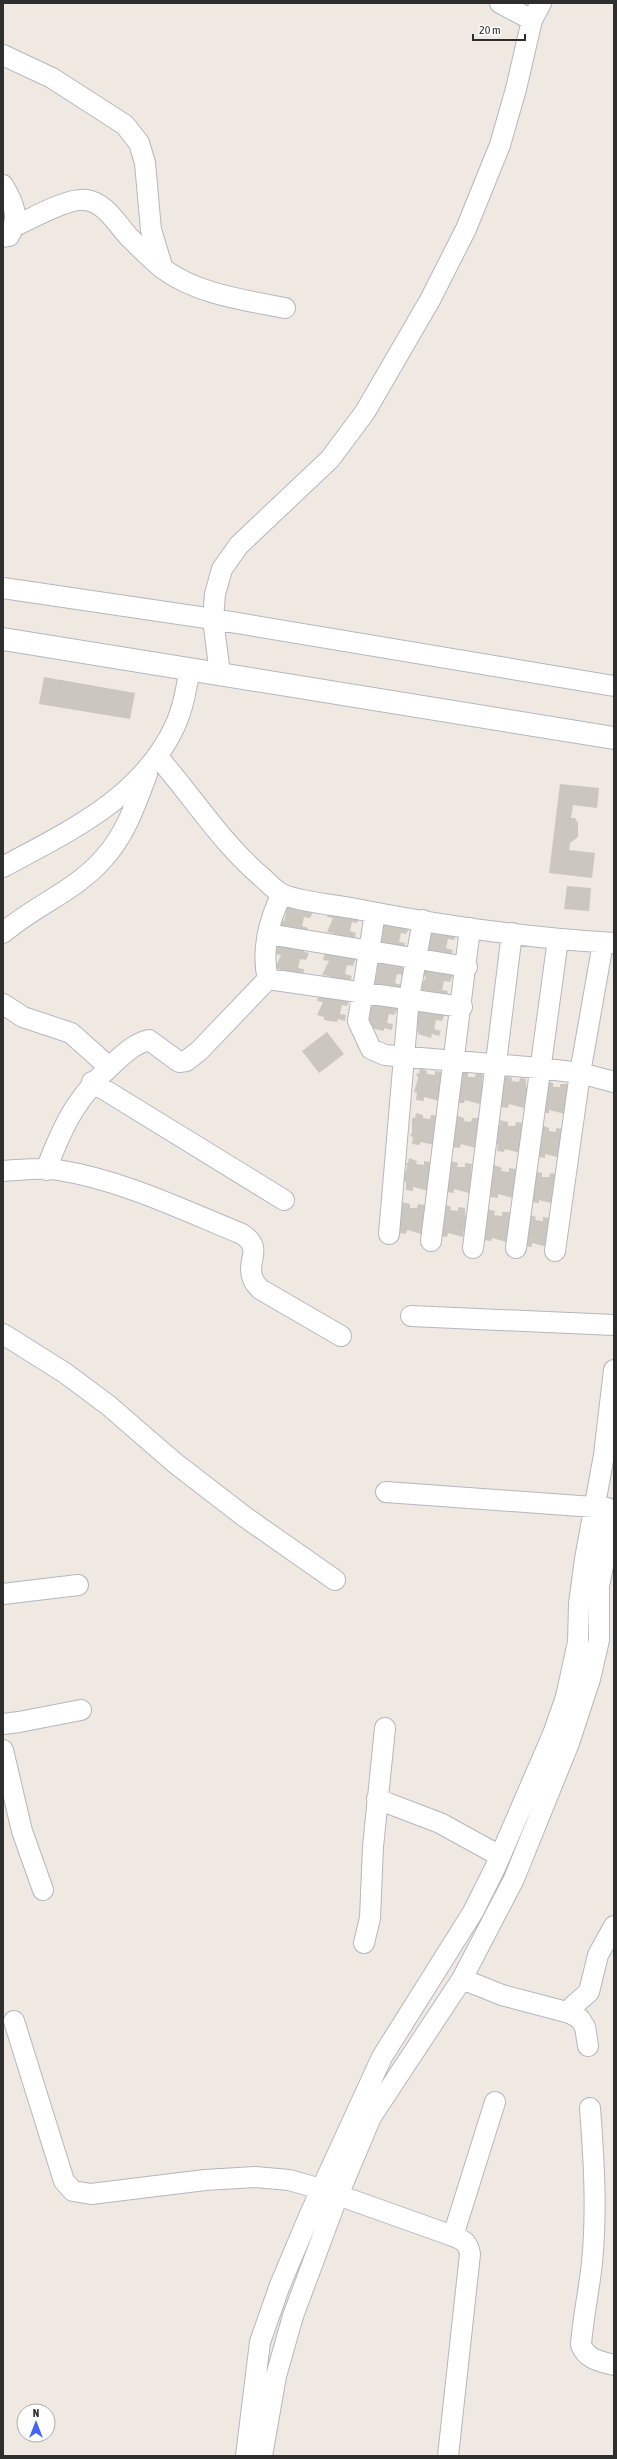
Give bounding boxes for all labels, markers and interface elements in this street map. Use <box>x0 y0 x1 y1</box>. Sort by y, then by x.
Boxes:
scale bar <box>473 16 525 42</box>
text: 20 m <box>479 23 501 37</box>
north arrow <box>16 2403 56 2443</box>
text: N <box>33 2407 39 2419</box>

